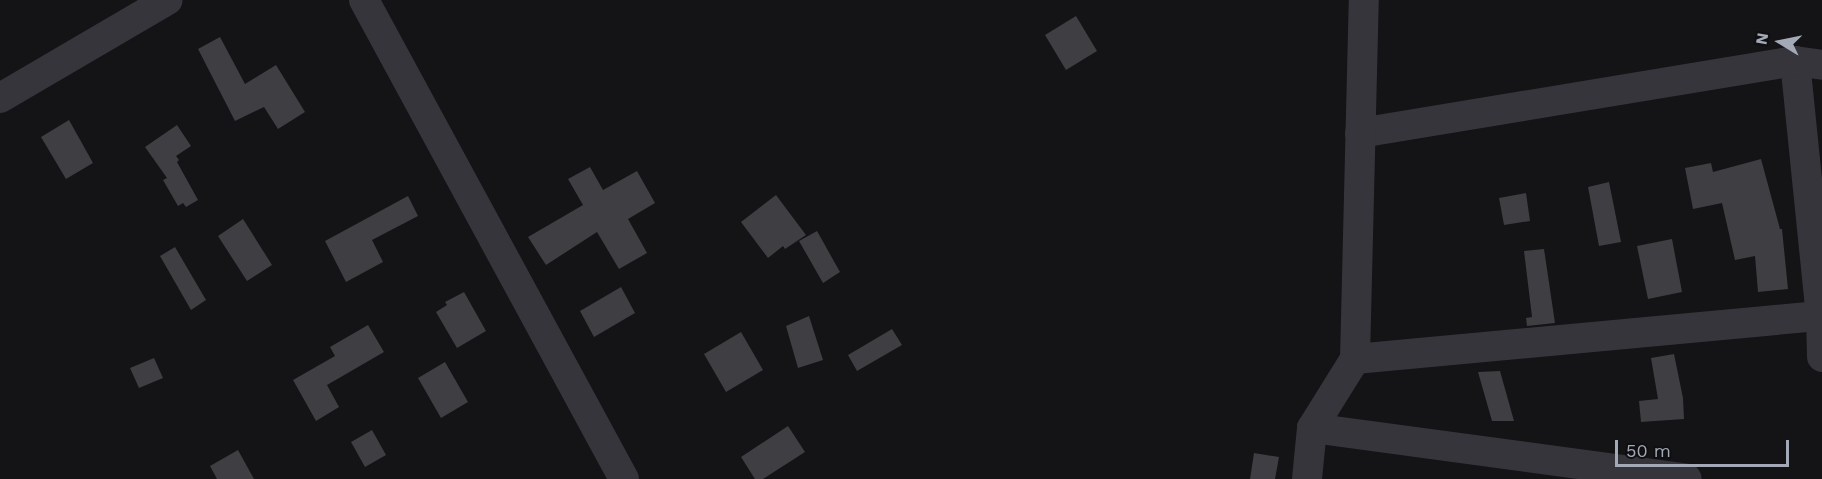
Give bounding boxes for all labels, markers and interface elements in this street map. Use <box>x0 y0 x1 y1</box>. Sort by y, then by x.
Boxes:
north arrow <box>1750 12 1810 72</box>
text: N <box>1751 31 1772 46</box>
scale bar <box>1618 428 1792 466</box>
text: 50 m <box>1626 440 1671 461</box>

